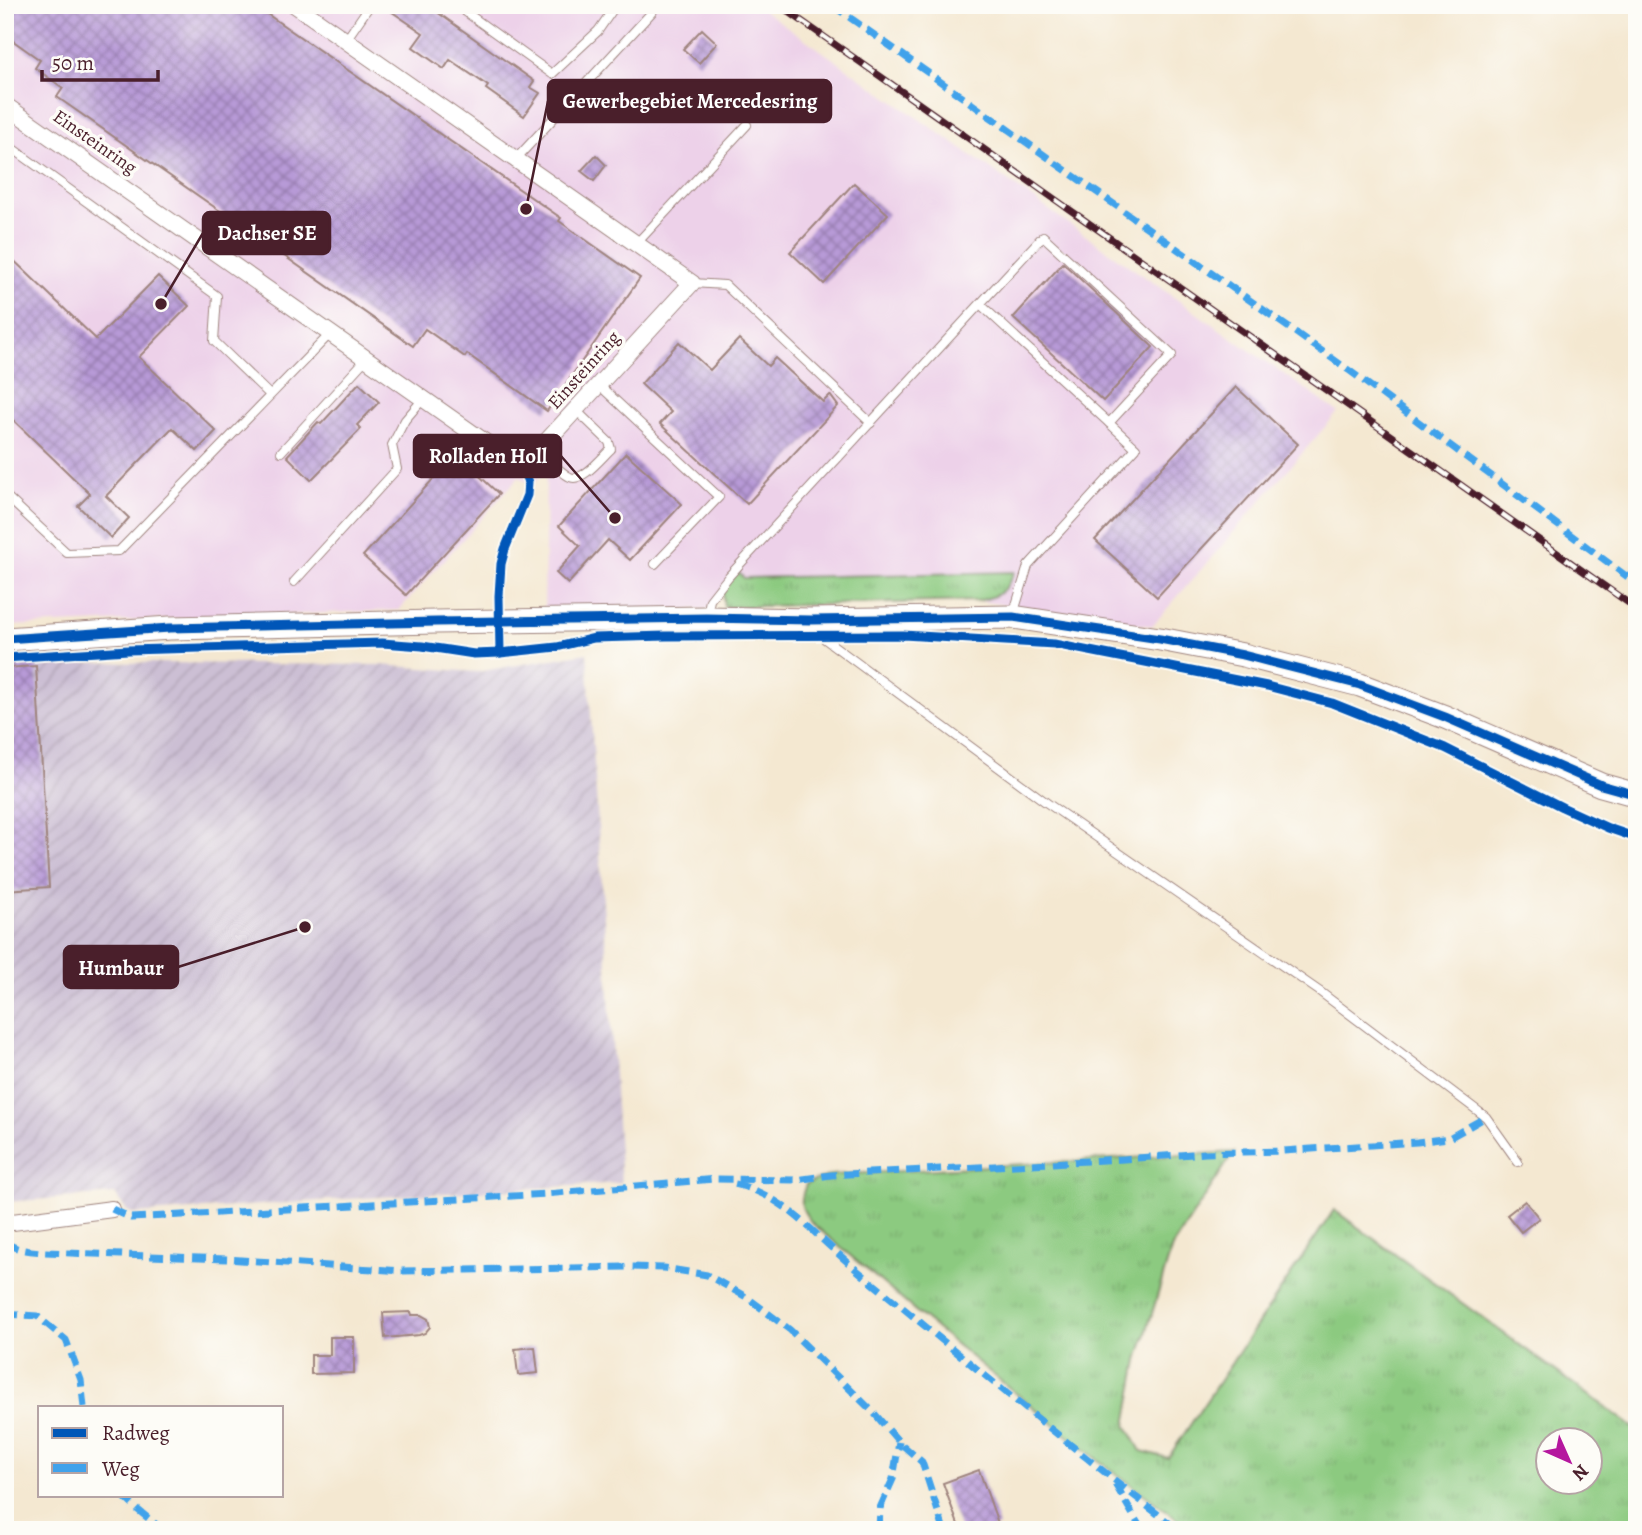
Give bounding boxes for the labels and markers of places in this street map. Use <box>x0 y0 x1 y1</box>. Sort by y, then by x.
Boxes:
callout: Gewerbegebiet Mercedesring <box>548 80 831 122</box>
callout: Dachser SE <box>203 212 330 254</box>
callout: Rolladen Holl <box>414 435 561 477</box>
callout: Humbaur <box>64 946 178 988</box>

